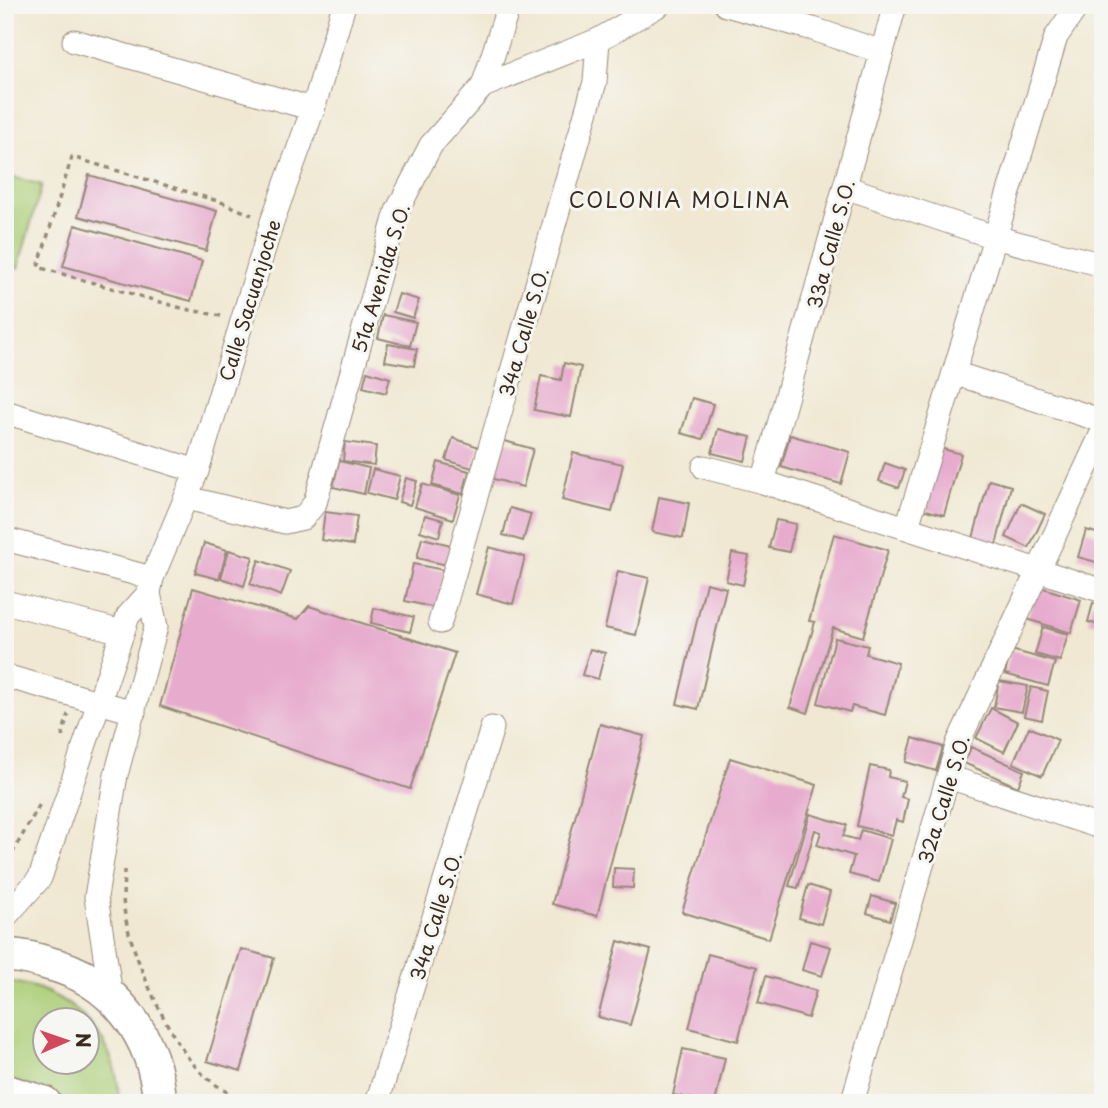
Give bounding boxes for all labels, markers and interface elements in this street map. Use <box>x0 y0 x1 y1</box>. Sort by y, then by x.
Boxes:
street label: 33a Calle S.O. <box>799 176 861 312</box>
district label: COLONIA MOLINA <box>569 183 791 215</box>
street label: 51a Avenida S.O. <box>344 200 416 356</box>
street label: Calle Sacuanjoche <box>211 216 287 384</box>
street label: 34a Calle S.O. <box>491 264 555 400</box>
street label: 32a Calle S.O. <box>910 731 976 867</box>
street label: 34a Calle S.O. <box>402 848 468 984</box>
north arrow <box>32 1006 102 1076</box>
text: N <box>70 1032 98 1048</box>

